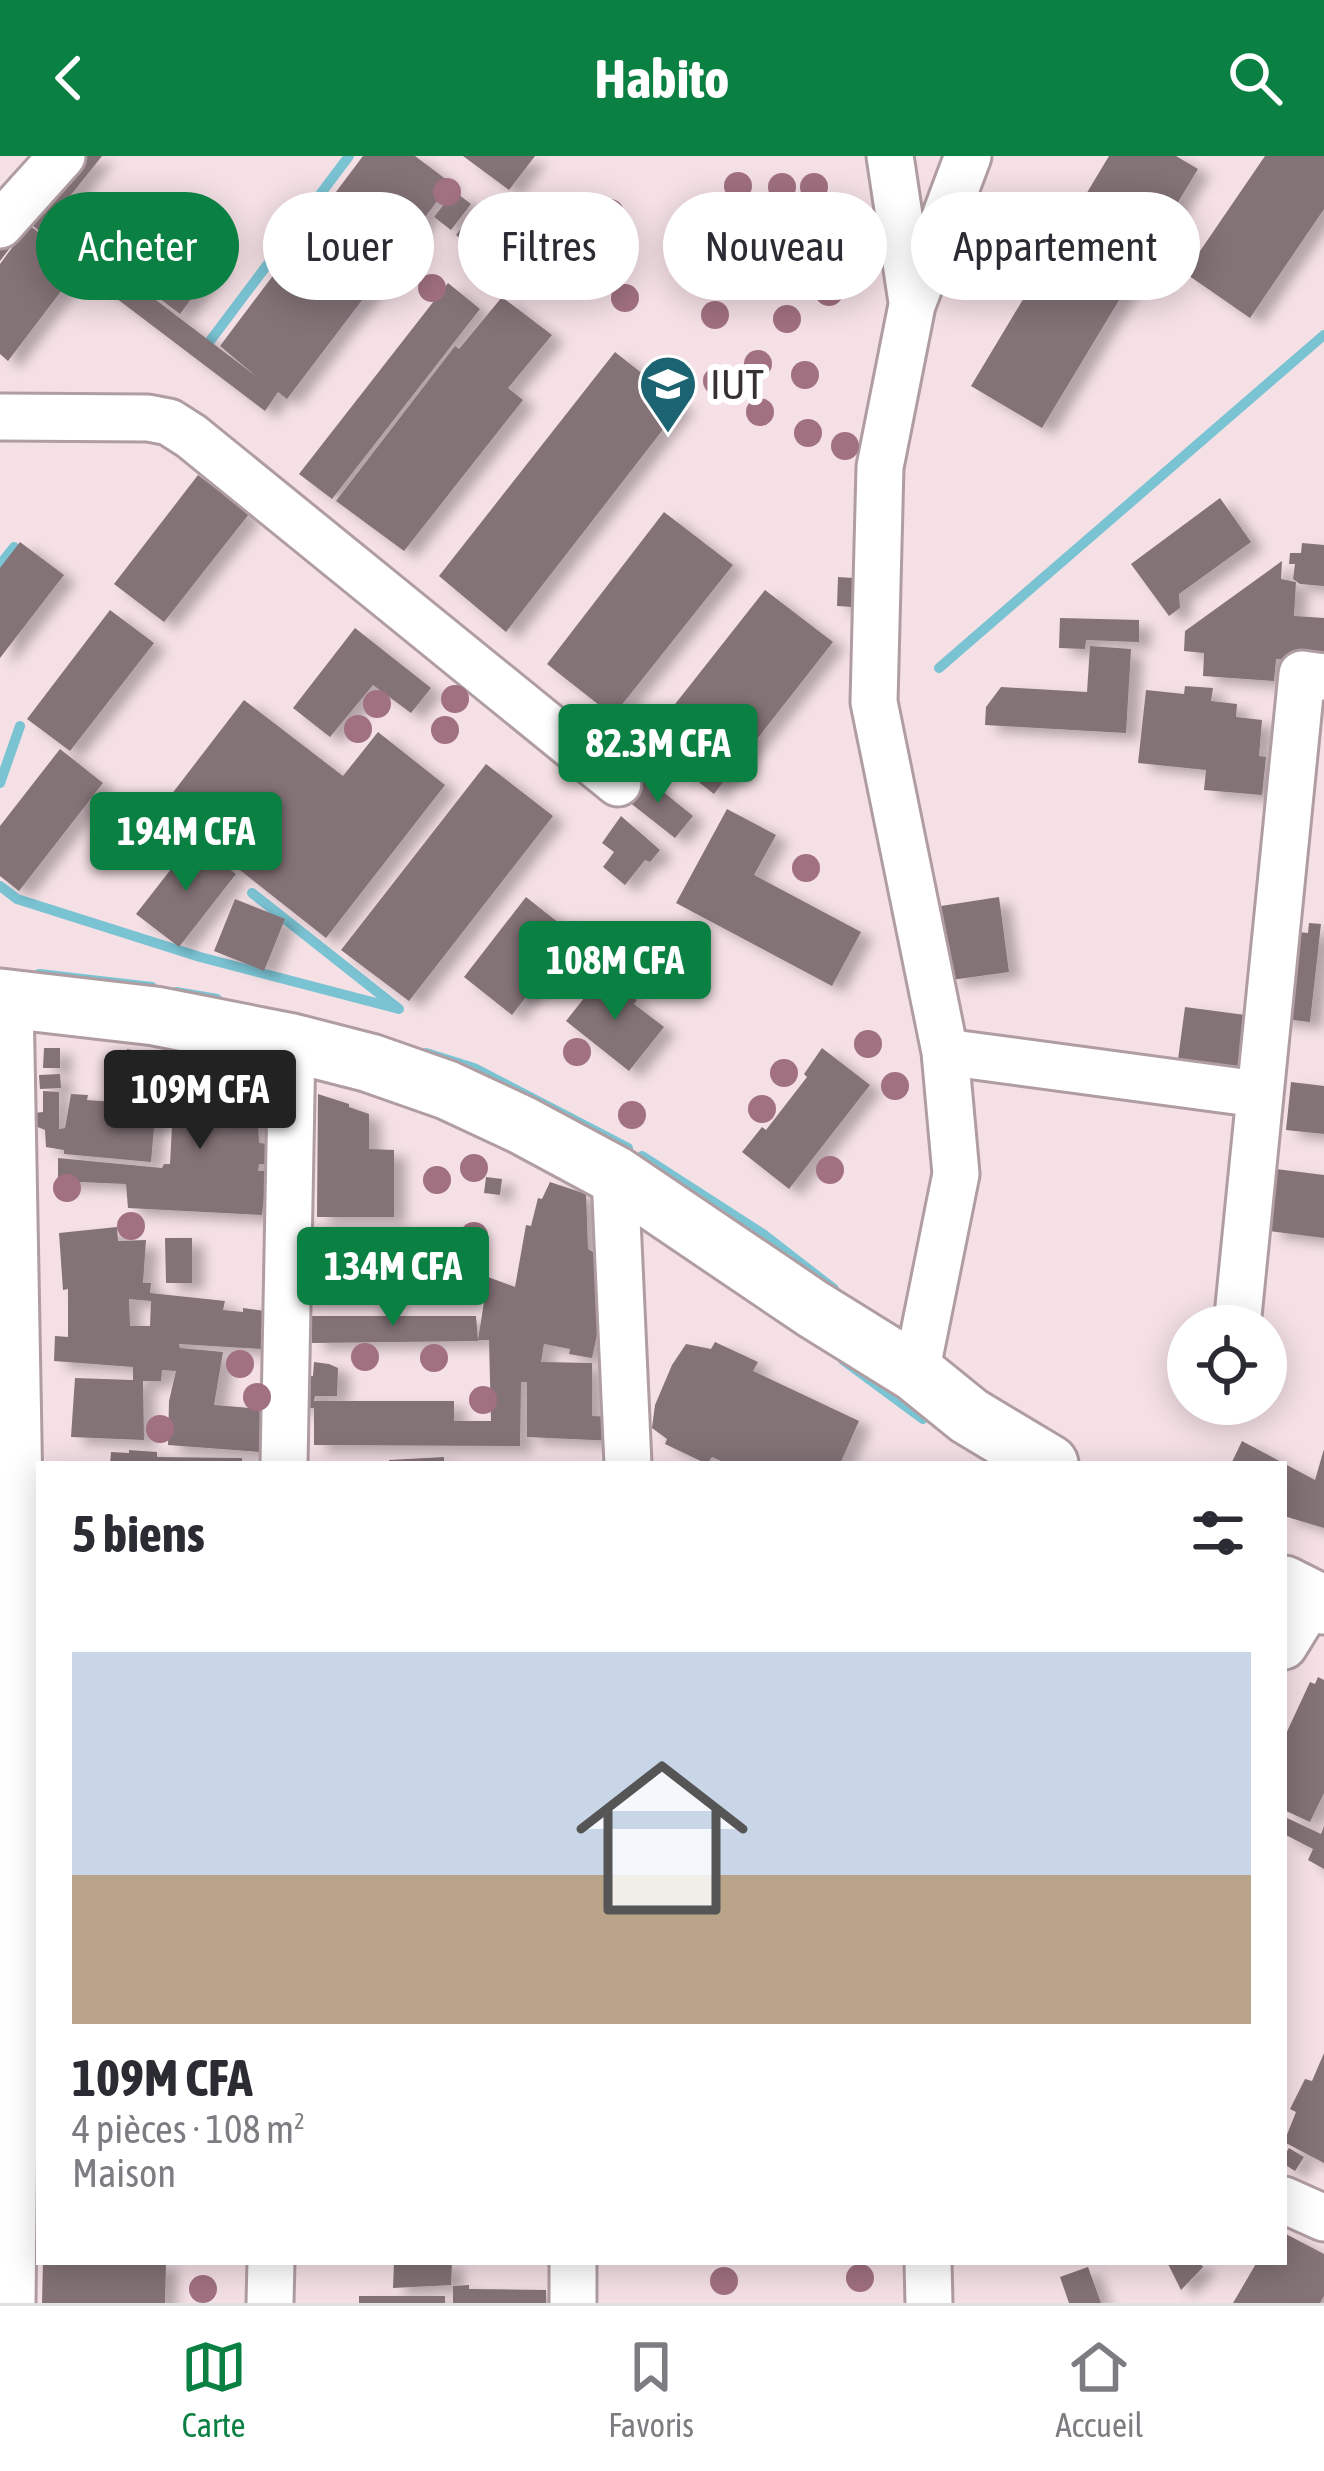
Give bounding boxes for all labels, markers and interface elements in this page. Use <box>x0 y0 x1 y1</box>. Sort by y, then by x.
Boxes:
icon: back <box>36 45 102 111</box>
icon: search <box>1222 45 1288 111</box>
text: Habito <box>595 48 729 109</box>
chip: Acheter <box>36 192 239 300</box>
chip: Louer <box>263 192 434 300</box>
chip: Filtres <box>458 192 639 300</box>
chip: Nouveau <box>663 192 887 300</box>
chip: Appartement <box>911 192 1200 300</box>
school or university icon: IUT <box>637 353 699 435</box>
place label: IUT <box>710 360 764 408</box>
pin: 82.3M CFA <box>521 704 795 806</box>
text: 82.3M CFA <box>585 721 731 765</box>
pin: 194M CFA <box>62 792 310 894</box>
text: 194M CFA <box>117 809 255 853</box>
pin: 108M CFA <box>491 921 739 1023</box>
text: 108M CFA <box>546 938 684 982</box>
pin: 109M CFA <box>76 1050 324 1152</box>
text: 109M CFA <box>131 1067 269 1111</box>
pin: 134M CFA <box>269 1227 517 1329</box>
text: 134M CFA <box>324 1244 462 1288</box>
map controls <box>1167 1305 1287 1425</box>
button: locate <box>1167 1305 1287 1425</box>
icon: filters <box>1185 1500 1251 1566</box>
text: 5 biens <box>72 1504 205 1563</box>
icon: home <box>554 1730 770 1946</box>
text: 109M CFA <box>72 2048 253 2107</box>
text: 4 pièces · 108 m² <box>72 2107 305 2151</box>
text: Maison <box>72 2151 176 2195</box>
tab: Carte <box>181 2334 247 2444</box>
tab: Favoris <box>608 2334 694 2444</box>
tab: Accueil <box>1055 2334 1143 2444</box>

